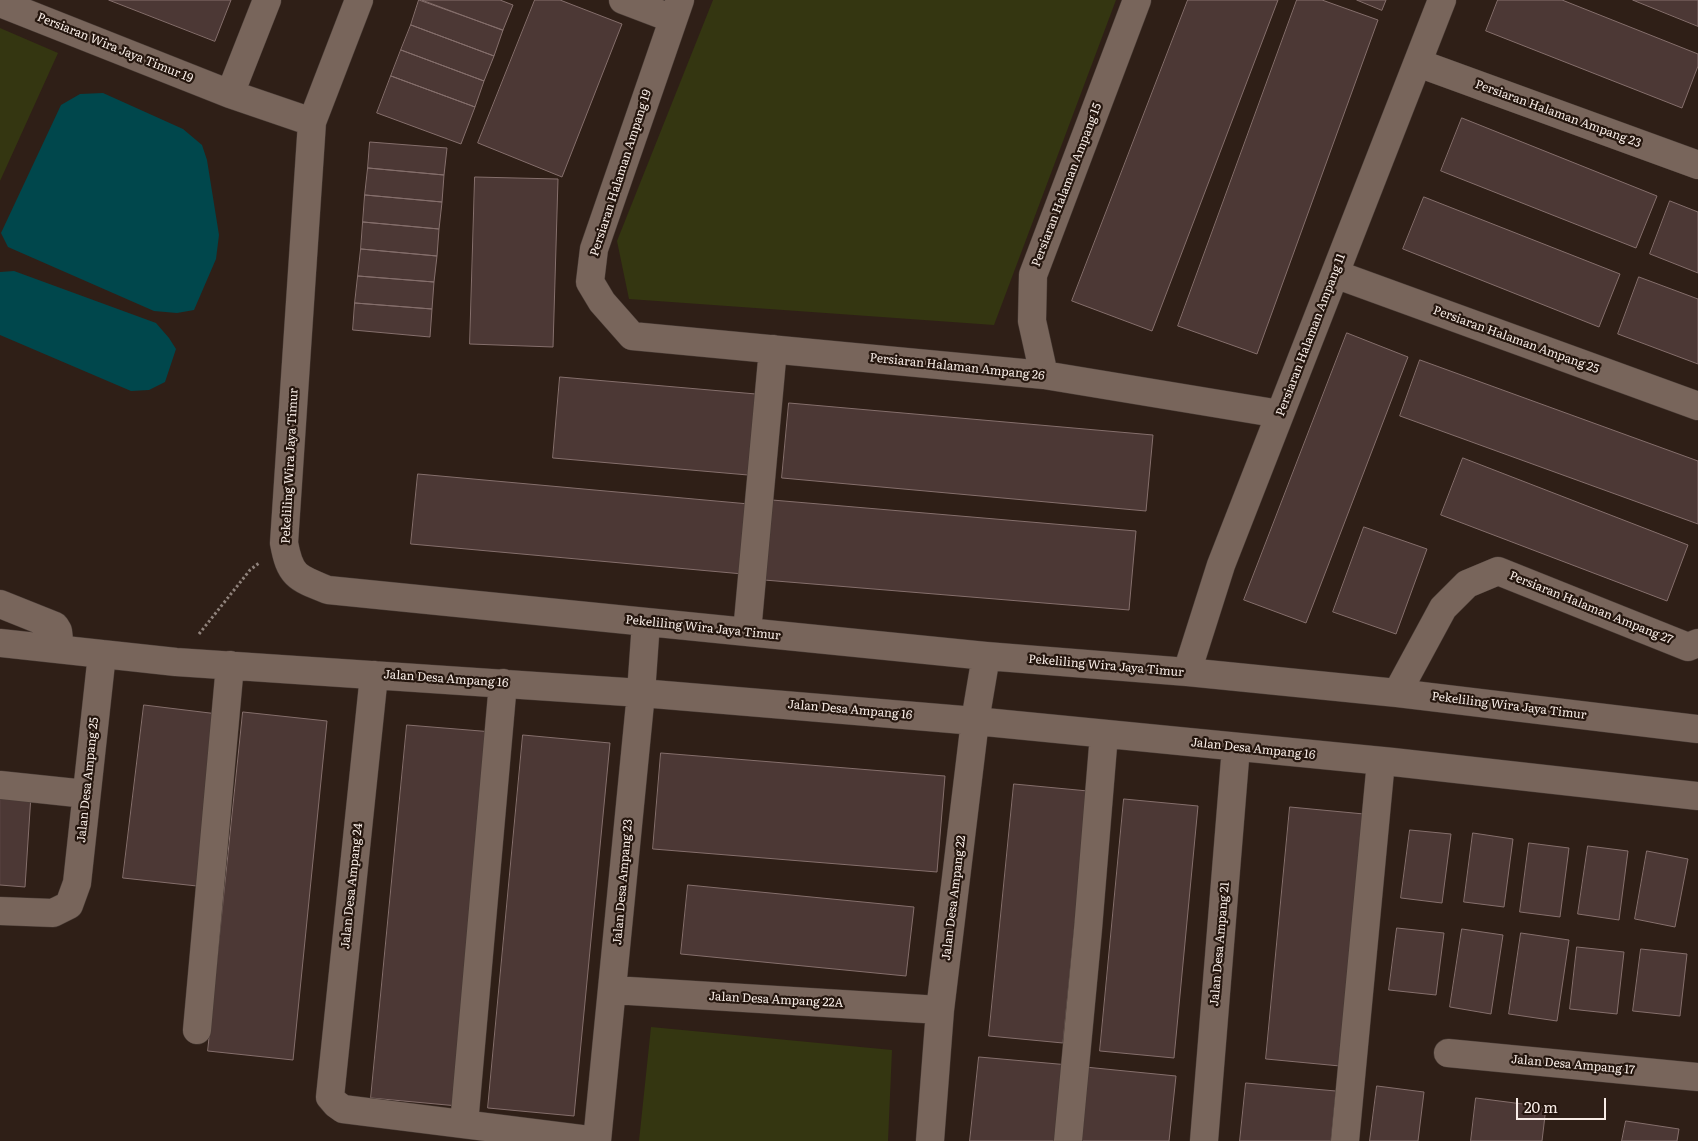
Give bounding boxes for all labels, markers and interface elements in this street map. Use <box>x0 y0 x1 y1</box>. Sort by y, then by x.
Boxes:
street label: Persiaran Wira Jaya Timur 19 <box>35 10 195 86</box>
street label: Persiaran Halaman Ampang 23 <box>1473 77 1643 151</box>
street label: Persiaran Halaman Ampang 19 <box>587 88 655 258</box>
street label: Persiaran Halaman Ampang 15 <box>1029 101 1105 269</box>
street label: Persiaran Halaman Ampang 11 <box>1273 252 1349 418</box>
street label: Persiaran Halaman Ampang 25 <box>1431 303 1601 377</box>
street label: Persiaran Halaman Ampang 26 <box>869 351 1045 383</box>
street label: Pekeliling Wira Jaya Timur <box>279 388 301 544</box>
street label: Persiaran Halaman Ampang 27 <box>1507 568 1675 648</box>
street label: Pekeliling Wira Jaya Timur <box>625 613 781 643</box>
street label: Pekeliling Wira Jaya Timur <box>1028 652 1184 680</box>
street label: Jalan Desa Ampang 16 <box>383 667 509 691</box>
street label: Pekeliling Wira Jaya Timur <box>1431 689 1587 723</box>
street label: Jalan Desa Ampang 16 <box>787 697 913 723</box>
street label: Jalan Desa Ampang 25 <box>74 717 102 843</box>
street label: Jalan Desa Ampang 16 <box>1190 735 1316 763</box>
street label: Jalan Desa Ampang 23 <box>610 818 636 946</box>
street label: Jalan Desa Ampang 24 <box>338 822 366 950</box>
street label: Jalan Desa Ampang 22 <box>939 835 969 961</box>
street label: Jalan Desa Ampang 21 <box>1207 881 1233 1007</box>
street label: Jalan Desa Ampang 22A <box>708 989 844 1011</box>
street label: Jalan Desa Ampang 17 <box>1510 1052 1636 1078</box>
scale bar <box>1518 1088 1608 1120</box>
text: 20 m <box>1524 1095 1558 1118</box>

